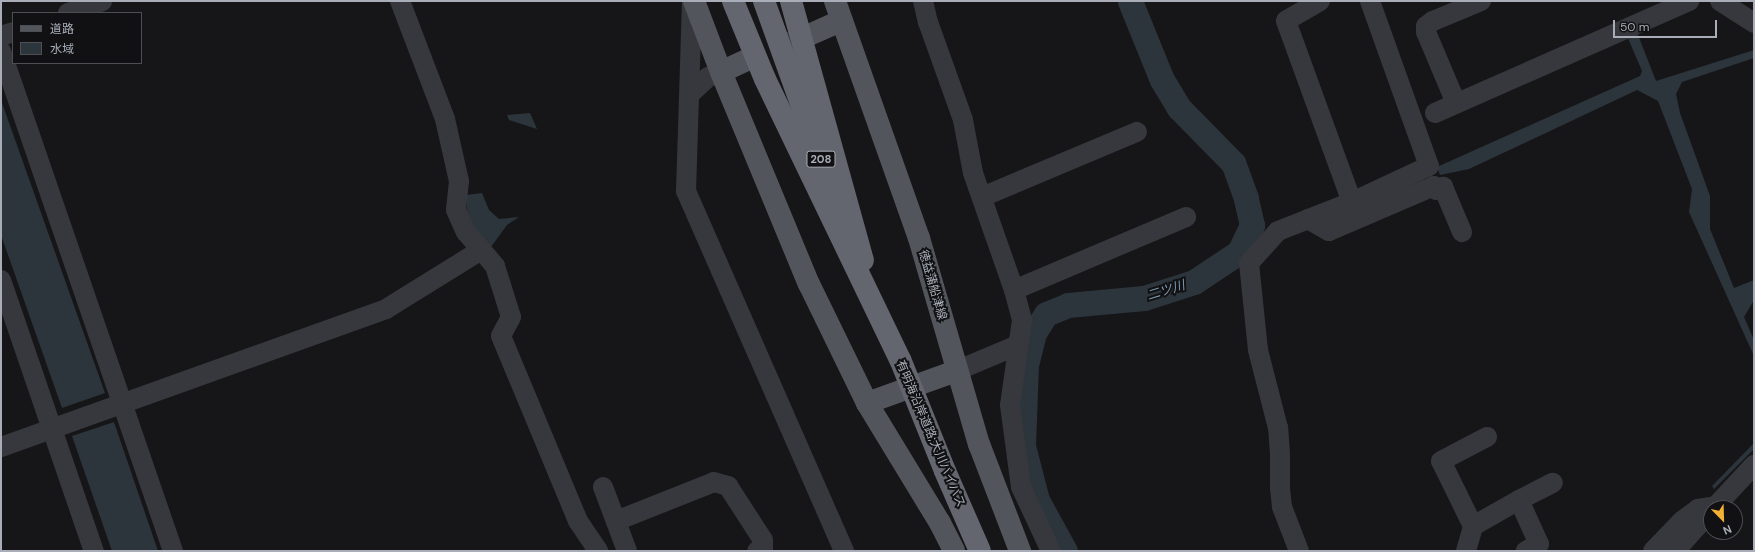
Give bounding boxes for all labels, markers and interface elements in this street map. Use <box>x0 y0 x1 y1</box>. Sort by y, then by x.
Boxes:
legend <box>12 12 142 64</box>
scale bar <box>1615 12 1719 38</box>
text: 50 m <box>1620 19 1649 35</box>
text: 道路 <box>50 21 74 37</box>
text: 水域 <box>50 41 74 57</box>
road number: 208 <box>806 150 836 168</box>
street label: 徳益蒲船津線 <box>915 248 949 322</box>
water label: 二ツ川 <box>1145 278 1187 304</box>
street label: 有明海沿岸道路;大川バイパス <box>892 358 968 510</box>
north arrow <box>1703 500 1743 540</box>
text: N <box>1721 522 1734 538</box>

